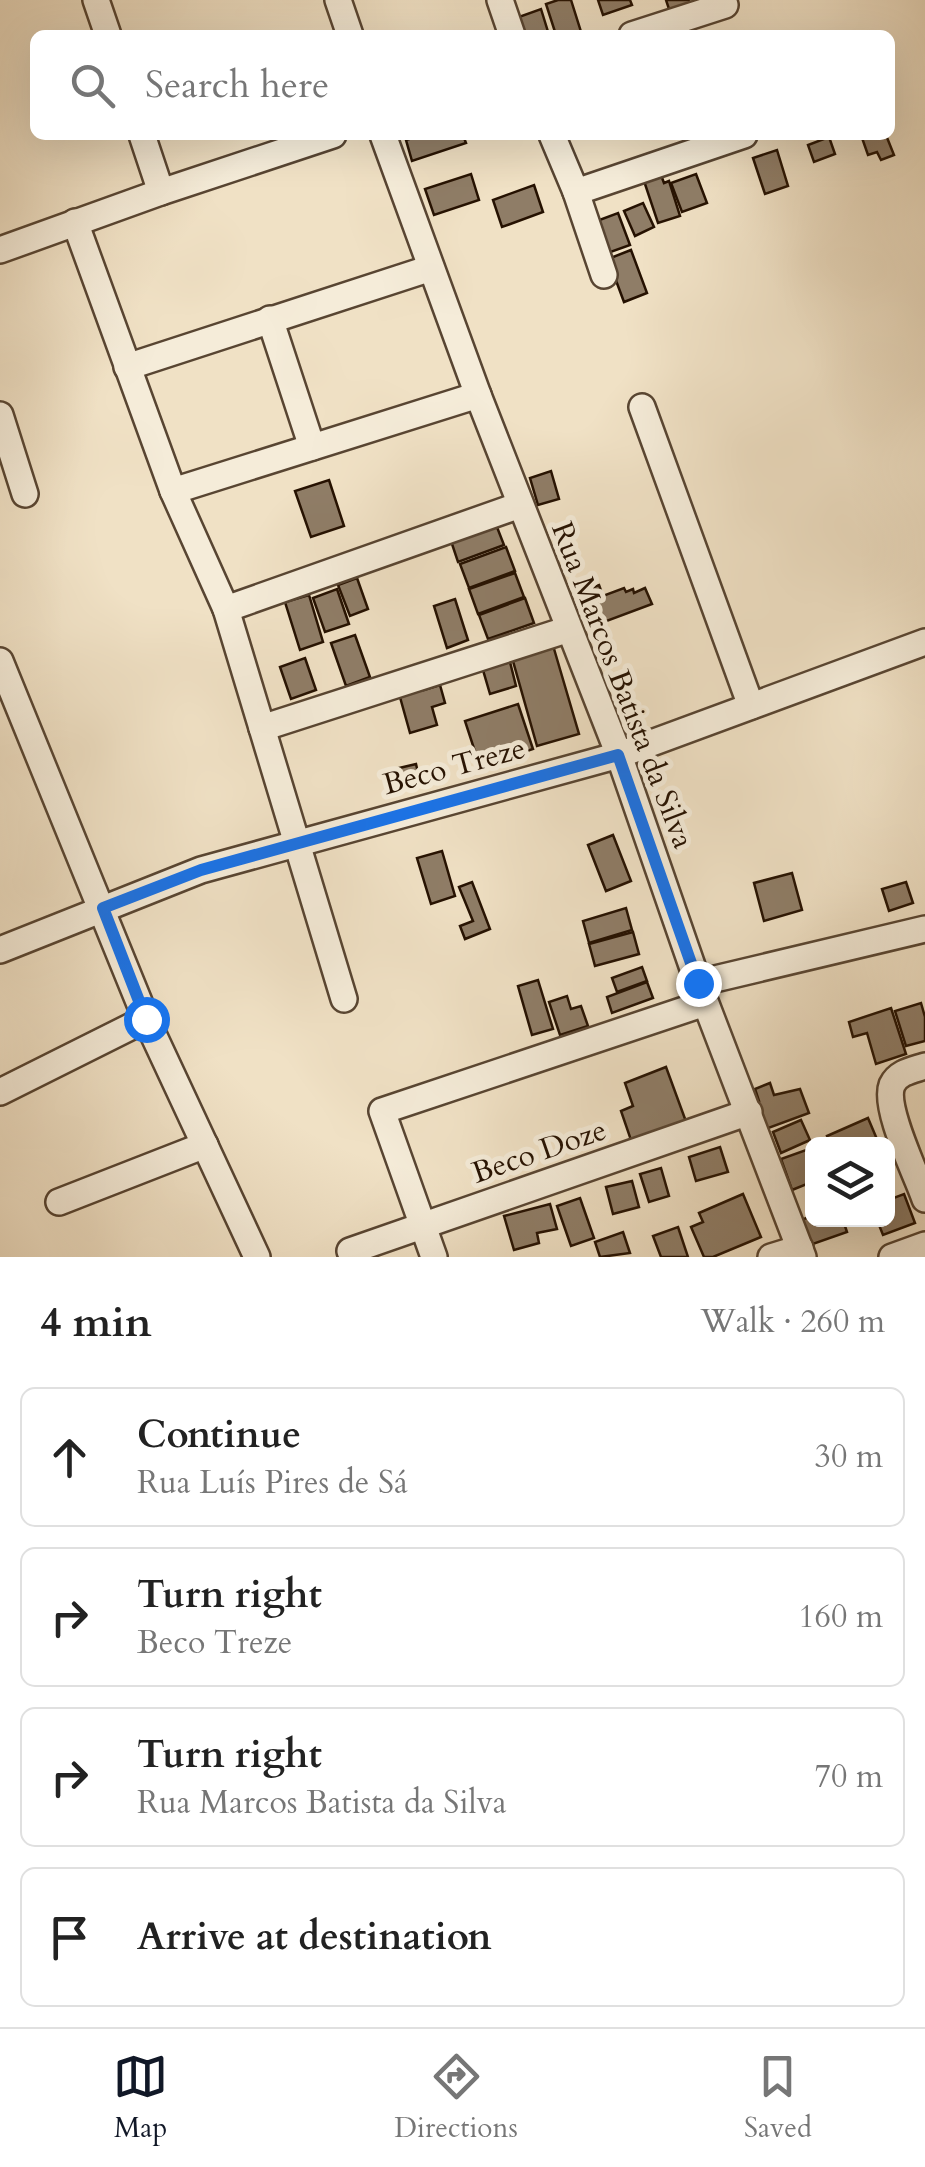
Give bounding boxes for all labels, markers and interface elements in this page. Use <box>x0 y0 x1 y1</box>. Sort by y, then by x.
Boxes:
search box <box>30 30 895 140</box>
icon: search <box>65 58 120 113</box>
text: Search here <box>145 59 329 111</box>
street label: Rua Marcos Batista da Silva <box>541 516 704 854</box>
street label: Beco Treze <box>379 728 530 805</box>
route end <box>676 961 722 1007</box>
route start <box>124 997 170 1043</box>
street label: Beco Doze <box>466 1109 612 1194</box>
map controls <box>805 1137 895 1227</box>
button: layers <box>805 1137 895 1227</box>
text: 4 min <box>40 1294 152 1351</box>
text: Walk · 260 m <box>700 1300 885 1344</box>
text: Continue <box>137 1409 301 1461</box>
icon: ahead <box>42 1430 97 1485</box>
text: 30 m <box>815 1435 883 1479</box>
text: Rua Luís Pires de Sá <box>137 1461 408 1505</box>
text: Turn right <box>137 1569 322 1621</box>
icon: right <box>42 1590 97 1645</box>
text: 160 m <box>798 1595 883 1639</box>
text: Beco Treze <box>137 1621 292 1665</box>
text: Turn right <box>137 1729 322 1781</box>
icon: right <box>42 1750 97 1805</box>
text: 70 m <box>815 1755 883 1799</box>
text: Rua Marcos Batista da Silva <box>137 1781 507 1825</box>
icon: arrive <box>42 1910 97 1965</box>
text: Arrive at destination <box>137 1911 492 1963</box>
tab: Map <box>113 2049 168 2147</box>
tab: Directions <box>394 2049 518 2147</box>
tab: Saved <box>744 2049 812 2147</box>

